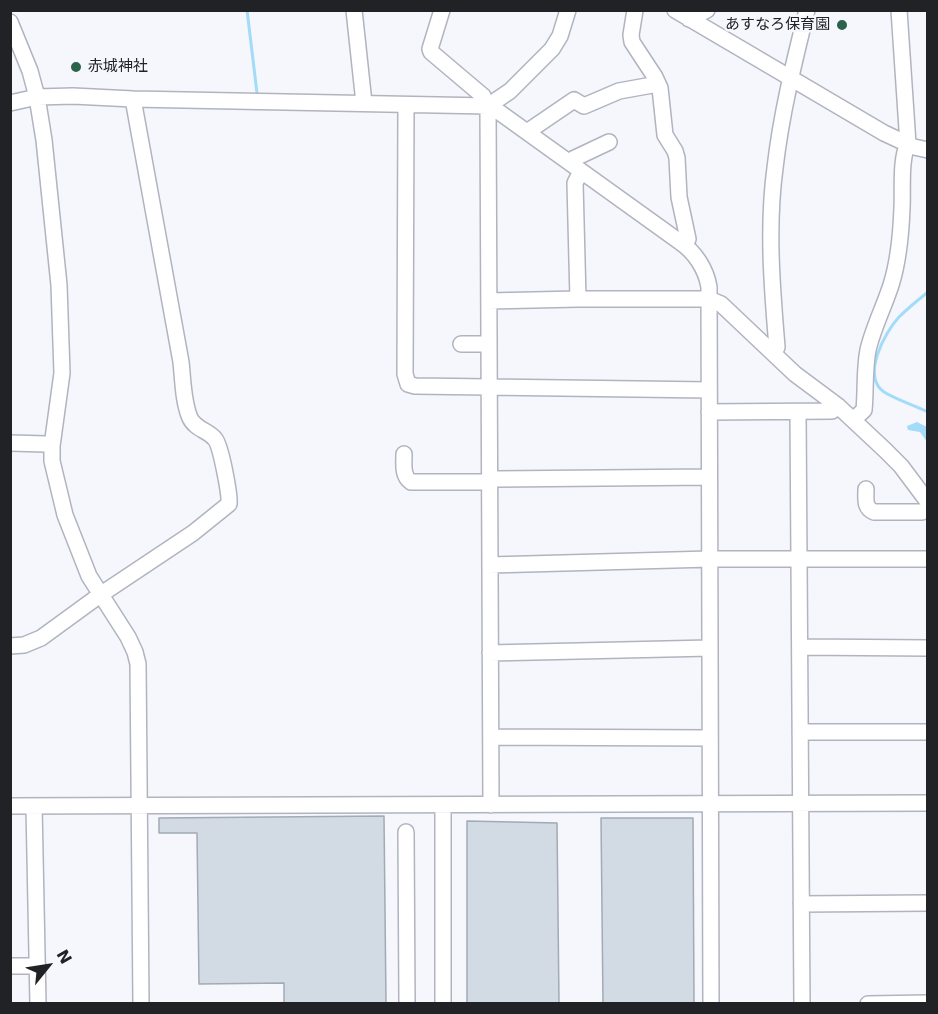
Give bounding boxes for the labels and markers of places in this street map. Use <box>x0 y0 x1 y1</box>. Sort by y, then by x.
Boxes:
place label: あすなろ保育園 <box>725 16 830 34</box>
marker: あすなろ保育園 <box>835 18 849 32</box>
place label: 赤城神社 <box>88 58 148 76</box>
marker: 赤城神社 <box>69 60 83 74</box>

